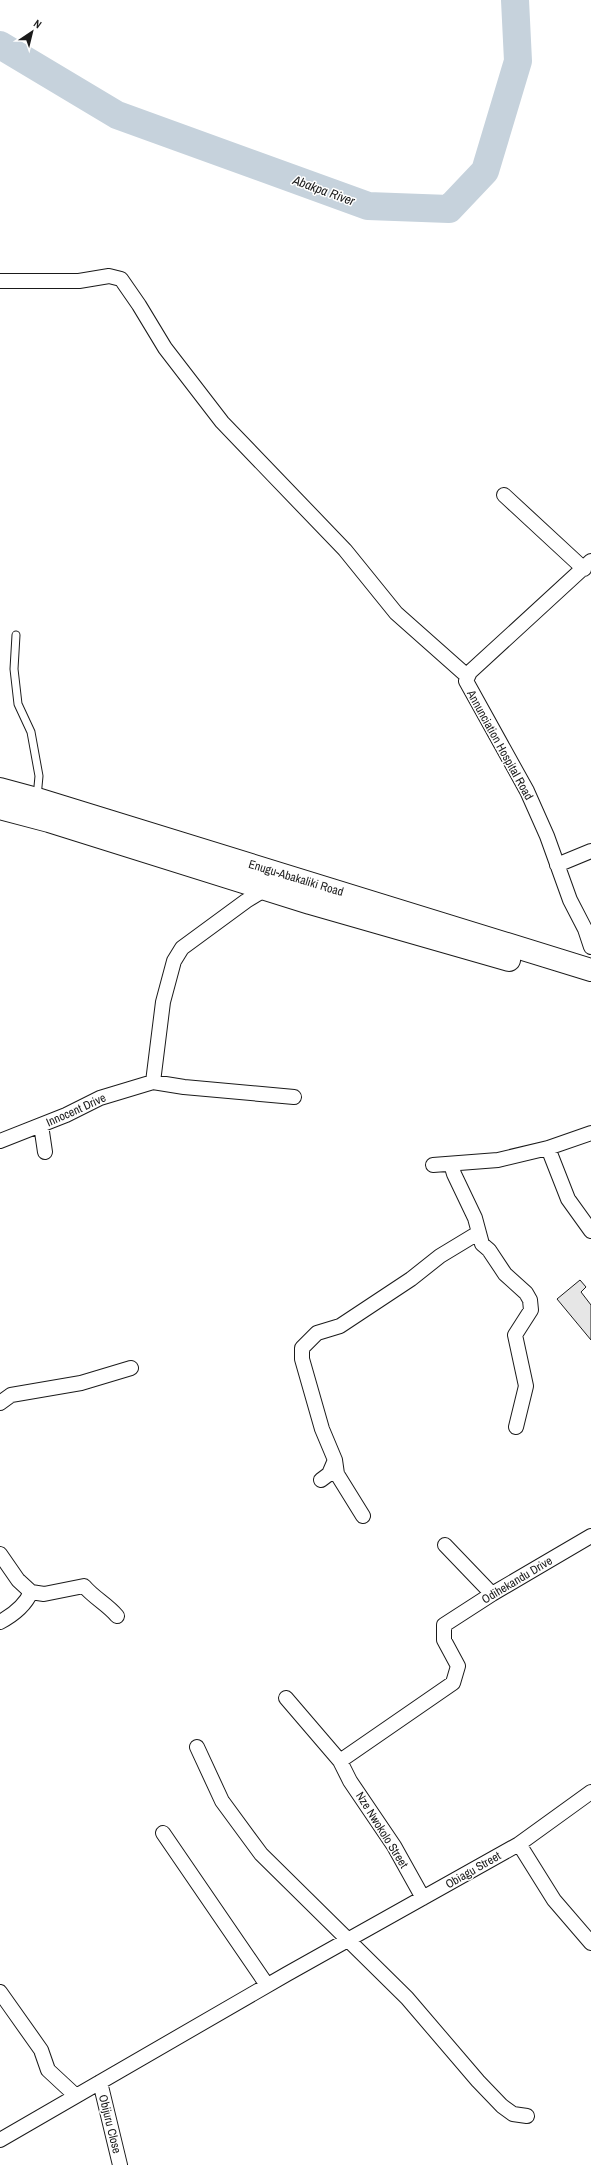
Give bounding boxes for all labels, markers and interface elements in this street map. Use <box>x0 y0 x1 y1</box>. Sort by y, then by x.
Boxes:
north arrow <box>12 12 52 52</box>
text: N <box>31 16 44 31</box>
water label: Abakpa River <box>290 171 358 210</box>
street label: Annunciation Hospital Road <box>463 686 537 803</box>
street label: Enugu-Abakaliki Road <box>247 856 345 900</box>
street label: Innocent Drive <box>44 1090 108 1130</box>
street label: Odihekandu Drive <box>479 1553 555 1607</box>
street label: Nze Nwokolo Street <box>352 1789 412 1871</box>
street label: Obiagu Street <box>442 1848 504 1892</box>
street label: Obijuru Close <box>95 2093 125 2155</box>

